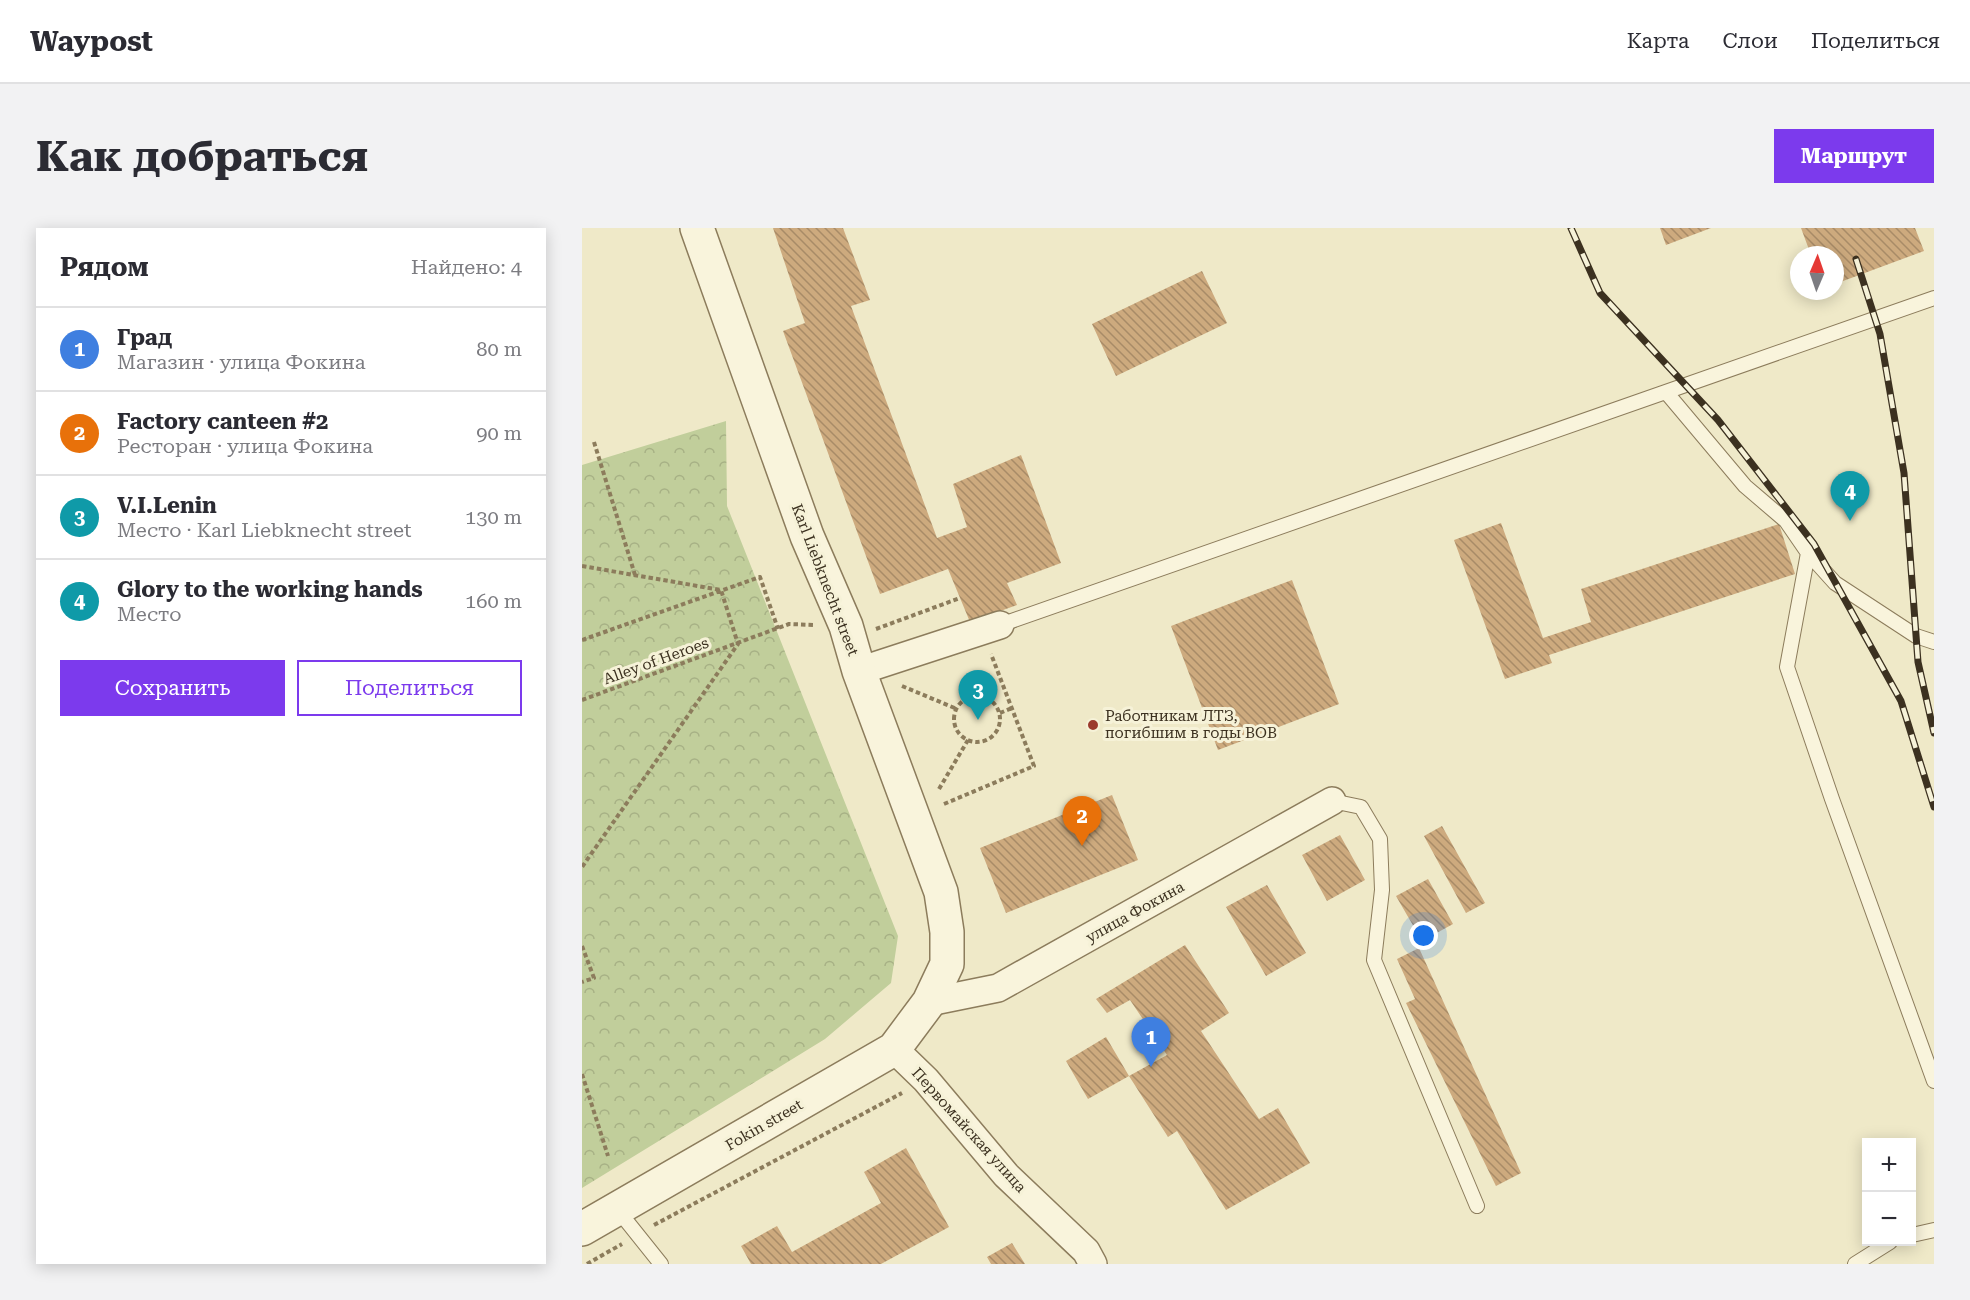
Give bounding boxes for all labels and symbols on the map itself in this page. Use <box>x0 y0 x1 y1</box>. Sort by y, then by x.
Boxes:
north arrow <box>1790 246 1844 300</box>
pin: 4 <box>1830 472 1870 521</box>
street label: Karl Liebknecht street <box>788 502 862 659</box>
street label: Alley of Heroes <box>601 634 711 688</box>
pin: 3 <box>958 670 998 720</box>
place label: Работникам ЛТЗ, погибшим в годы ВОВ <box>1105 707 1277 742</box>
marker: Работникам ЛТЗ, погибшим в годы ВОВ <box>1086 718 1100 732</box>
pin: 2 <box>1062 796 1102 846</box>
street label: улица Фокина <box>1083 878 1187 946</box>
your location <box>1409 921 1438 950</box>
pin: 1 <box>1132 1018 1170 1067</box>
street label: Первомайская улица <box>908 1064 1030 1196</box>
street label: Fokin street <box>722 1095 806 1154</box>

